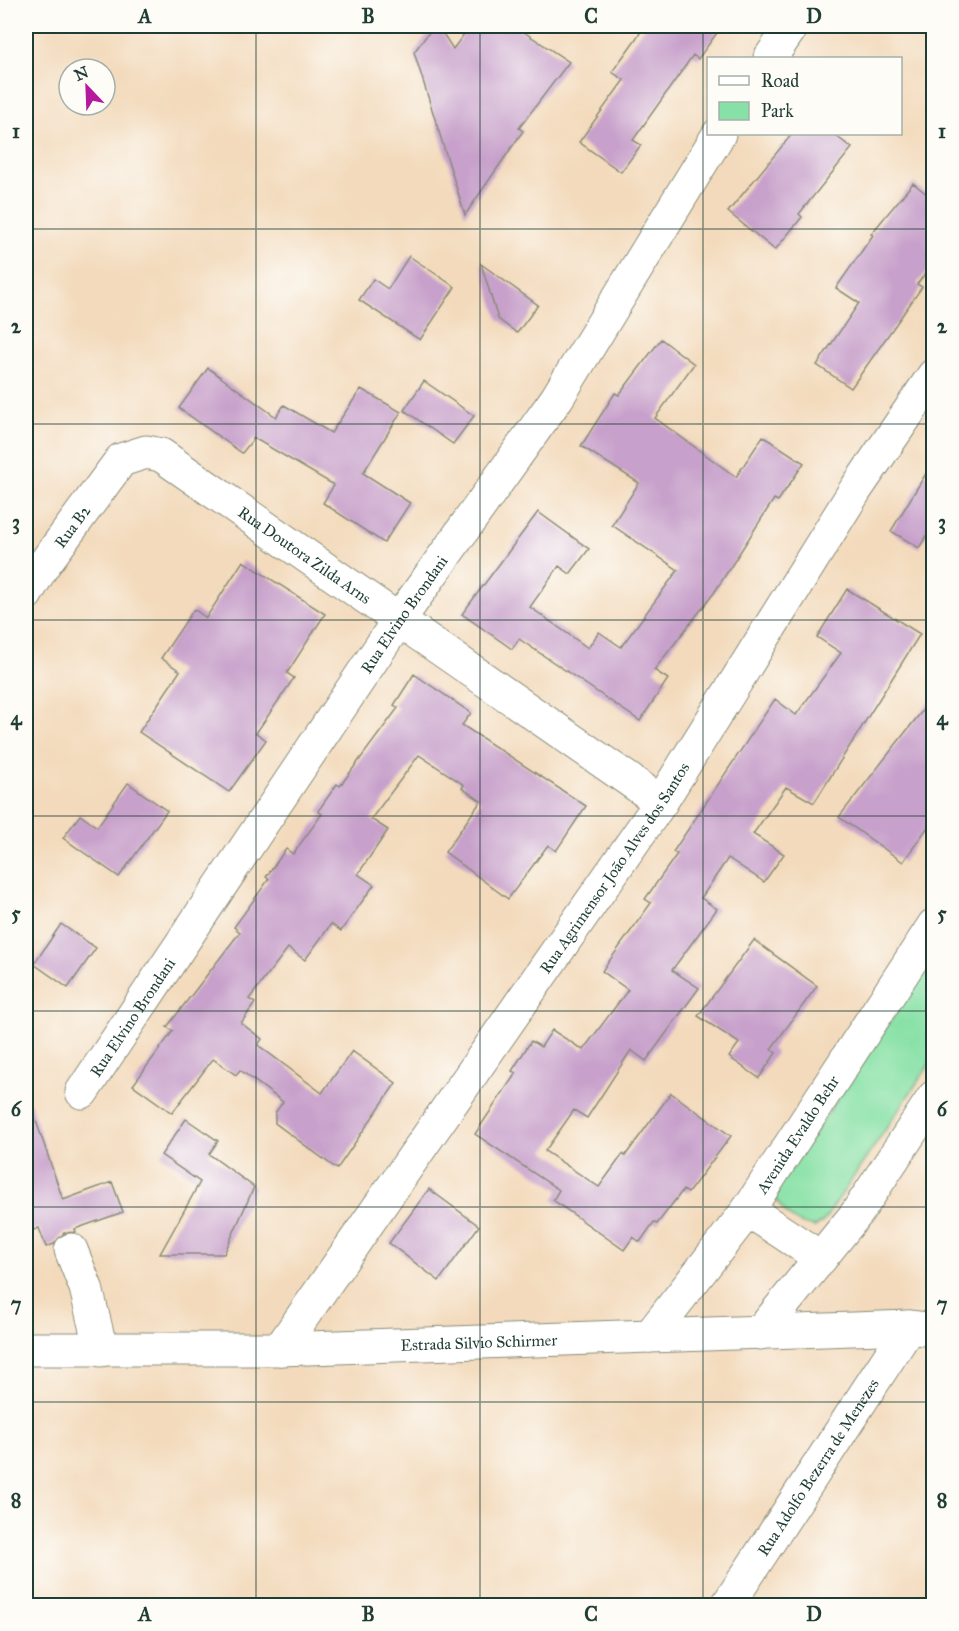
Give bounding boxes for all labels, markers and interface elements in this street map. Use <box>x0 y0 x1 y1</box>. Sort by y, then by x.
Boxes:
text: A <box>136 4 152 28</box>
text: B <box>361 4 375 28</box>
text: C <box>584 4 598 28</box>
text: D <box>806 4 822 28</box>
north arrow <box>57 57 117 117</box>
legend <box>707 57 902 135</box>
text: N <box>71 62 92 85</box>
text: Road <box>761 70 799 92</box>
text: Park <box>761 100 794 122</box>
text: 1 <box>12 119 20 143</box>
text: 1 <box>938 119 946 143</box>
text: 2 <box>11 314 22 338</box>
text: 2 <box>937 314 948 338</box>
street label: Rua B2 <box>50 501 94 551</box>
street label: Rua Doutora Zilda Arns <box>235 502 375 608</box>
text: 3 <box>12 510 20 535</box>
text: 3 <box>938 510 946 535</box>
street label: Rua Elvino Brondani <box>356 551 452 677</box>
text: 4 <box>10 706 22 731</box>
text: 4 <box>936 706 948 731</box>
street label: Rua Agrimensor João Alves dos Santos <box>535 758 693 977</box>
text: 5 <box>11 901 21 925</box>
text: 5 <box>937 901 947 925</box>
street label: Rua Elvino Brondani <box>86 954 179 1080</box>
street label: Avenida Evaldo Behr <box>751 1072 843 1198</box>
text: 6 <box>11 1097 23 1121</box>
text: 6 <box>937 1097 949 1121</box>
text: 7 <box>11 1292 22 1316</box>
text: 7 <box>937 1292 948 1316</box>
street label: Estrada Silvio Schirmer <box>400 1330 558 1354</box>
street label: Rua Adolfo Bezerra de Menezes <box>753 1375 883 1559</box>
text: 8 <box>11 1488 21 1512</box>
text: 8 <box>937 1488 947 1512</box>
text: A <box>136 1602 152 1626</box>
text: B <box>361 1602 375 1626</box>
text: C <box>584 1602 598 1626</box>
text: D <box>806 1602 822 1626</box>

